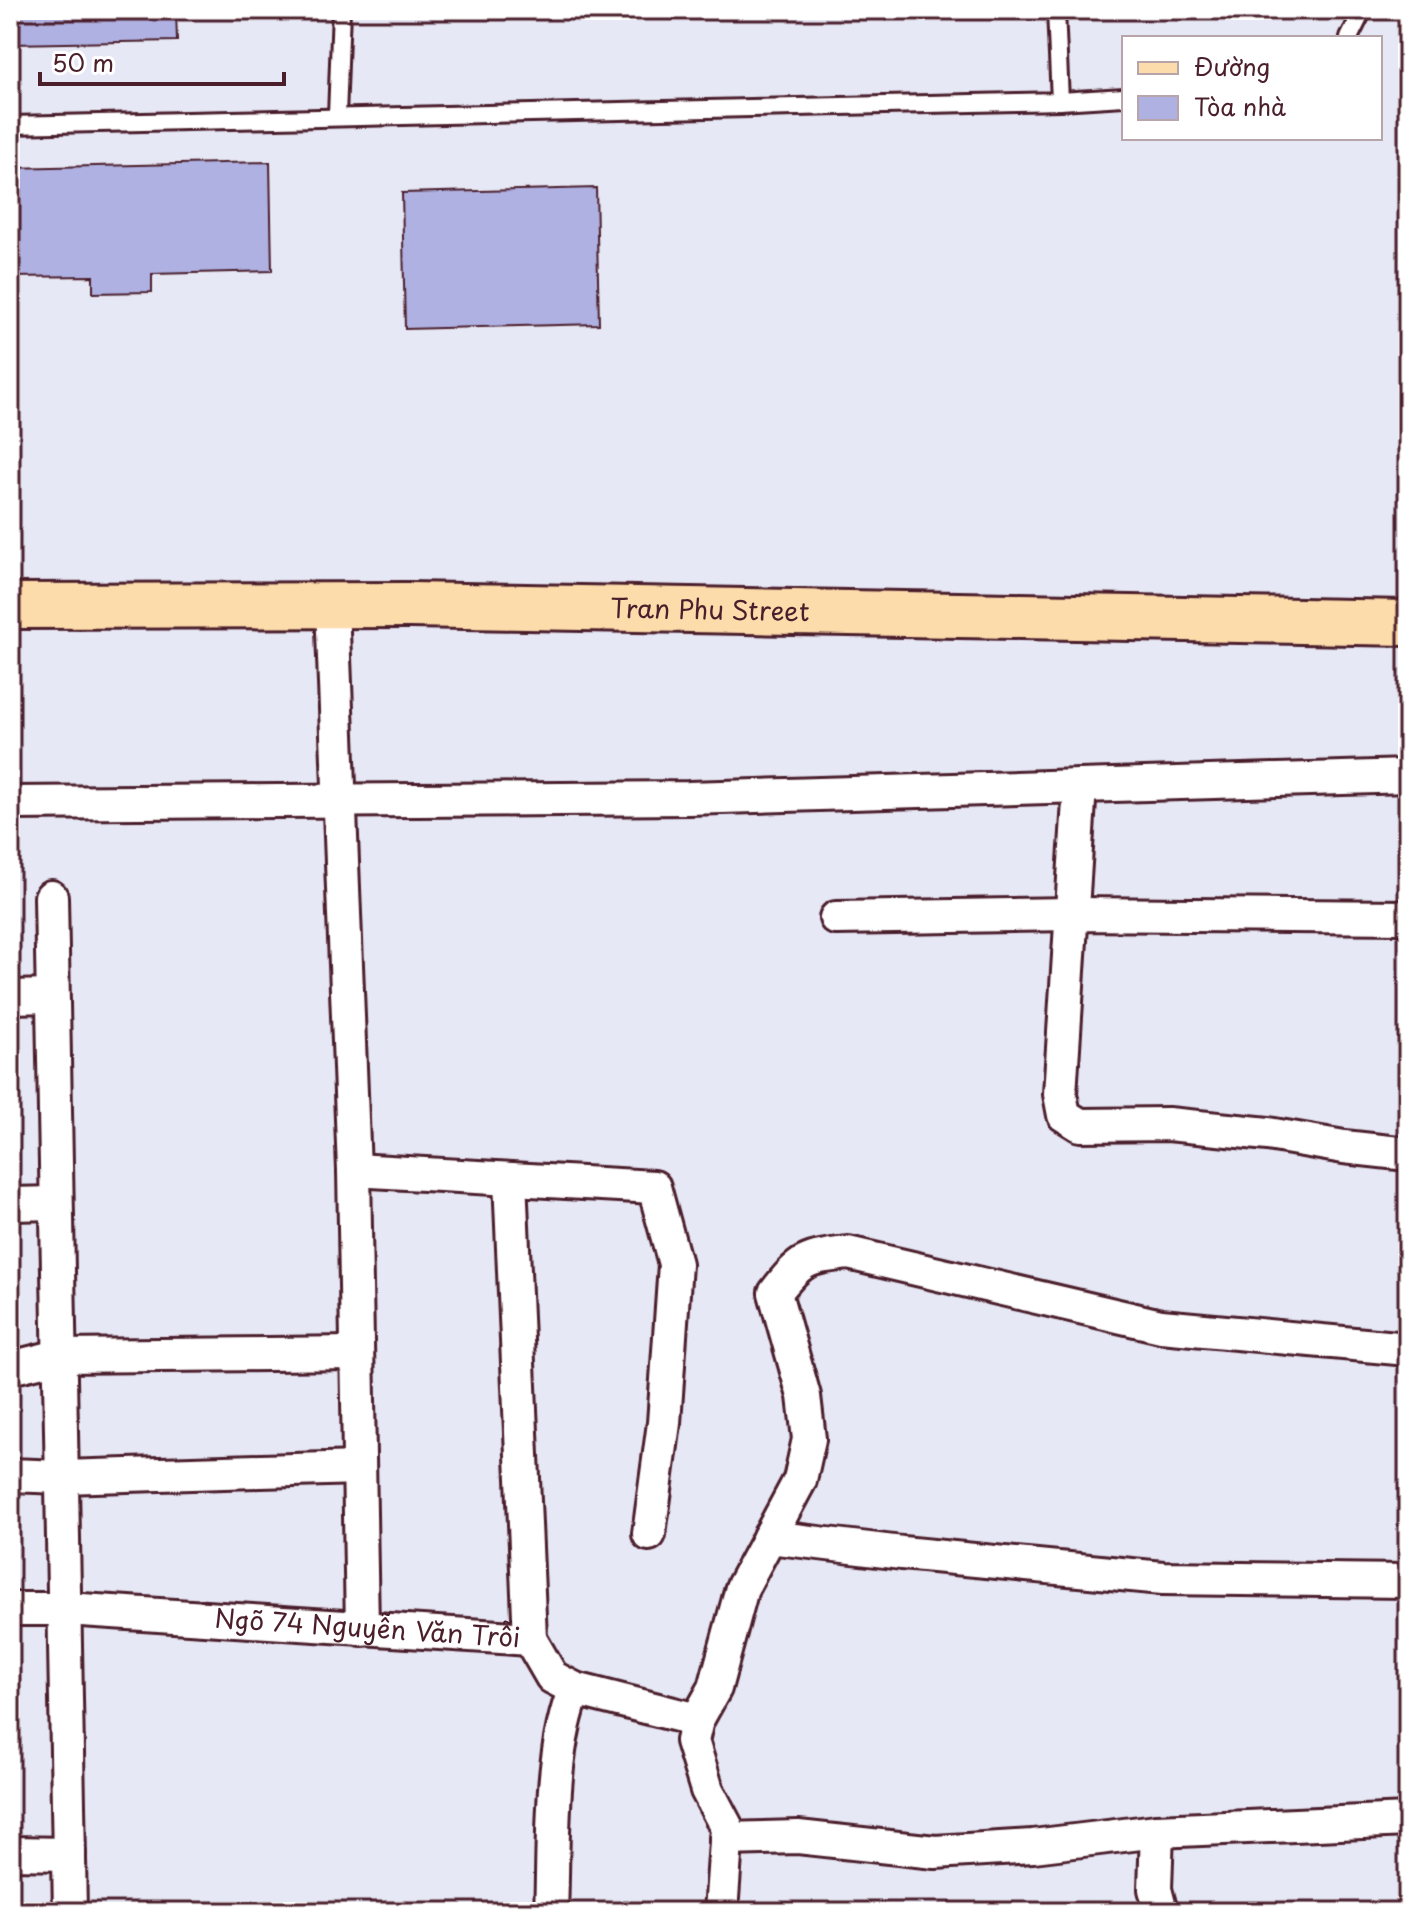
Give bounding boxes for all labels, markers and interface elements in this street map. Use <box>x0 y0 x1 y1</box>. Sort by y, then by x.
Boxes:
scale bar <box>40 36 284 86</box>
legend <box>1122 36 1382 140</box>
text: 50 m <box>52 44 114 80</box>
text: Đường <box>1194 48 1270 84</box>
text: Tòa nhà <box>1194 88 1286 124</box>
street label: Tran Phu Street <box>610 588 810 630</box>
street label: Ngõ 74 Nguyễn Văn Trỗi <box>213 1598 522 1656</box>

